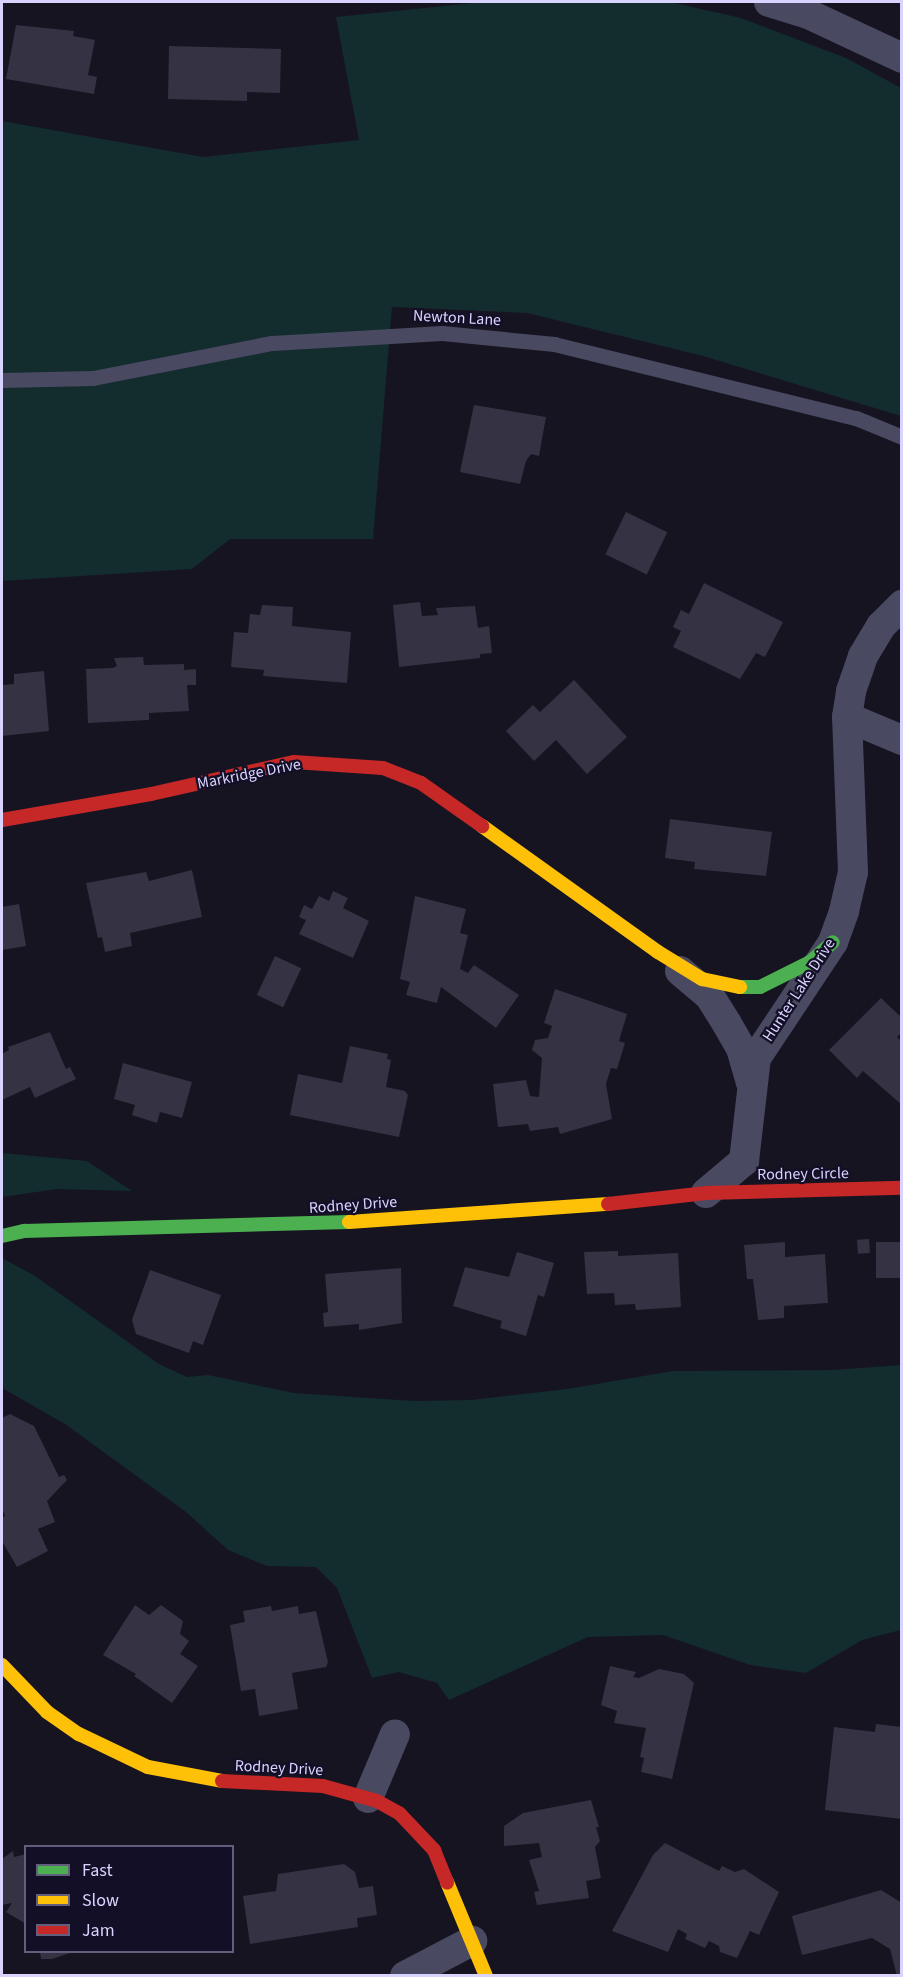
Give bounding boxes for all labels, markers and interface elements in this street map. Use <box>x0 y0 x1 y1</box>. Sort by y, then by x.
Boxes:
street label: Newton Lane <box>412 306 502 330</box>
street label: Markridge Drive <box>196 755 302 793</box>
street label: Hunter Lake Drive <box>759 935 839 1045</box>
street label: Rodney Circle <box>757 1164 849 1184</box>
street label: Rodney Drive <box>308 1192 398 1218</box>
street label: Rodney Drive <box>234 1756 324 1780</box>
legend <box>24 1845 234 1953</box>
text: Fast <box>82 1858 113 1883</box>
text: Slow <box>82 1888 119 1913</box>
text: Jam <box>82 1918 115 1943</box>

